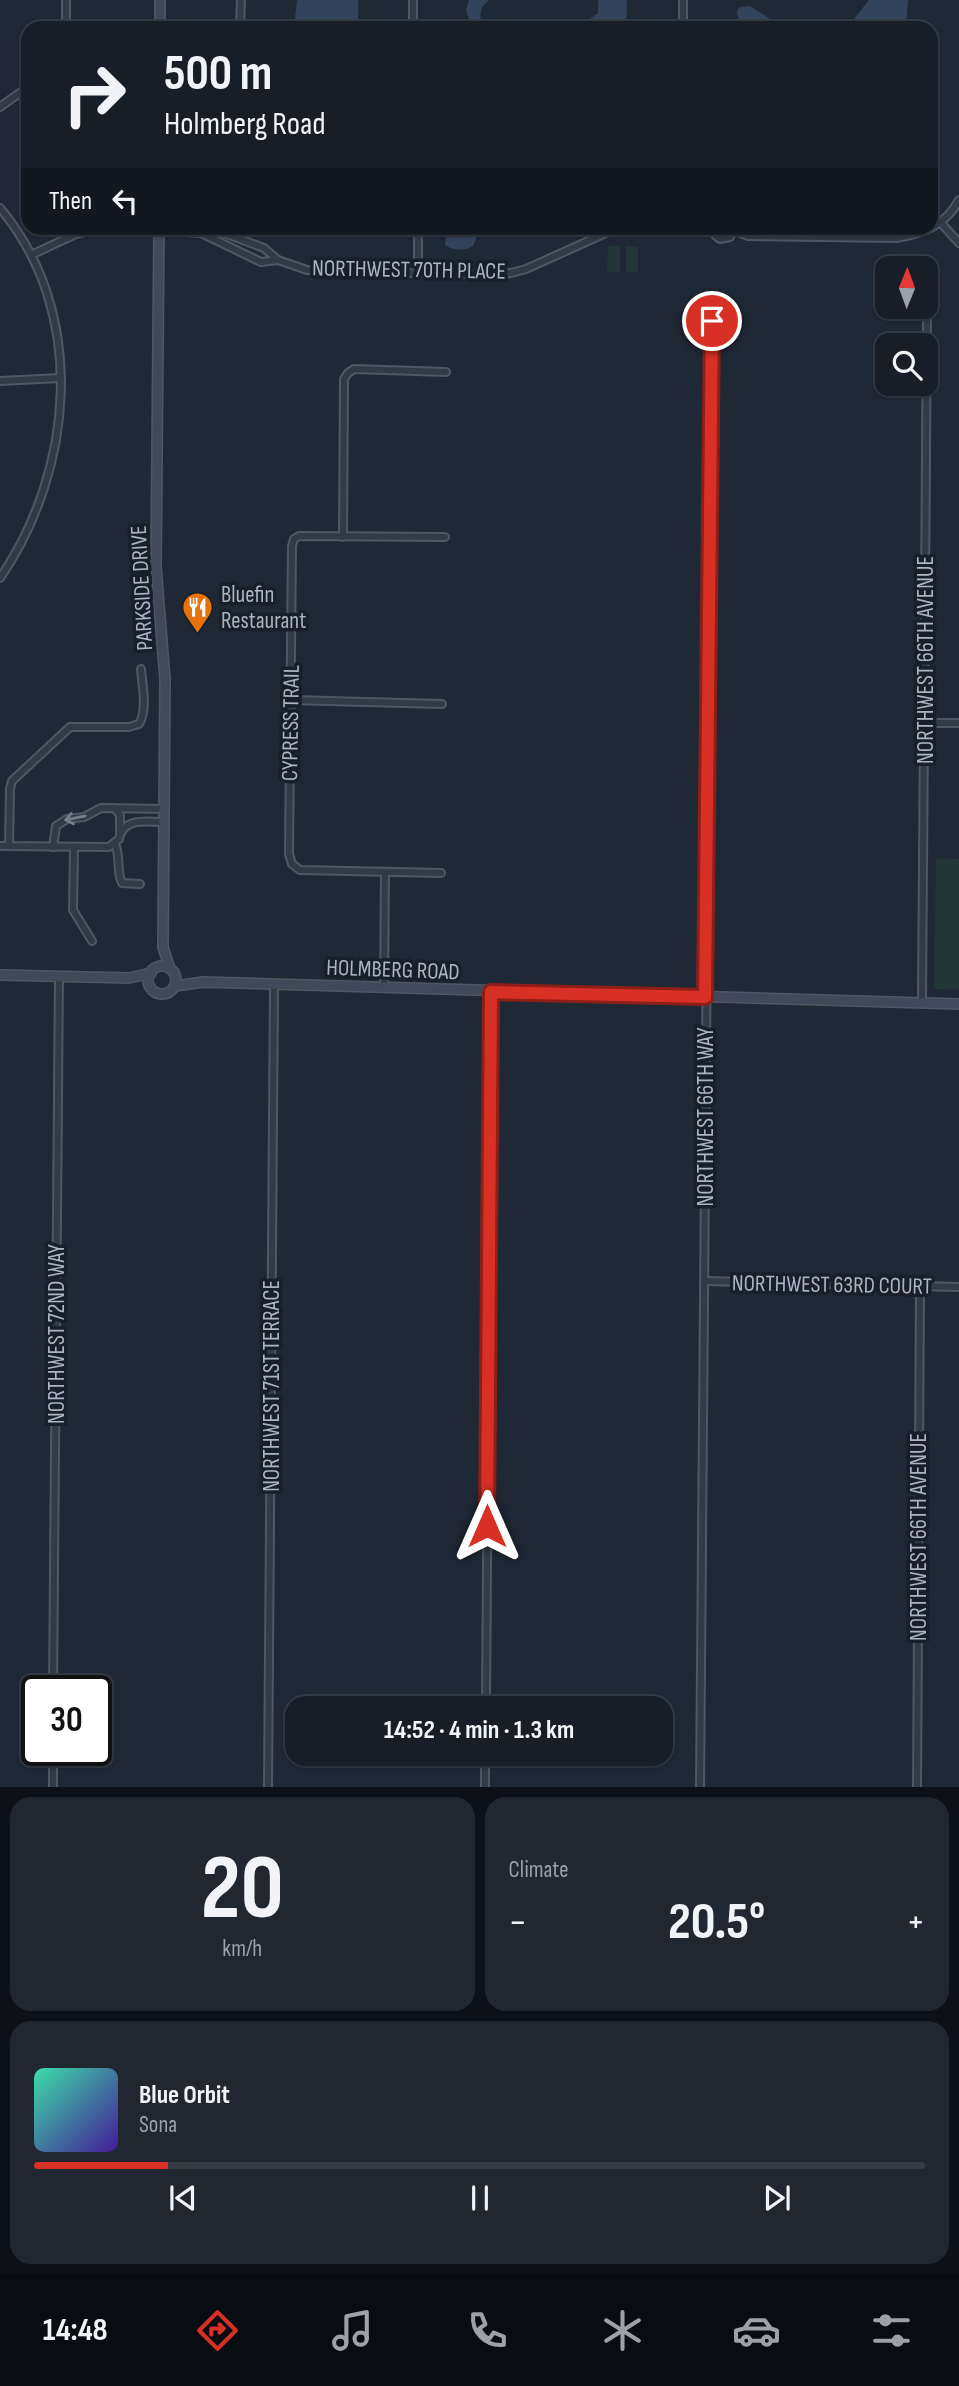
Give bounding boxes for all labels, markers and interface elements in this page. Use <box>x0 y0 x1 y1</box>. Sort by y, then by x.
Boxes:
text: 500 m <box>164 45 272 104</box>
icon: right <box>49 49 140 140</box>
text: Holmberg Road <box>164 105 326 144</box>
icon: left <box>106 182 144 220</box>
text: Then <box>49 186 92 217</box>
street label: NORTHWEST 70TH PLACE <box>312 254 506 286</box>
north arrow <box>875 256 938 318</box>
map controls <box>875 256 938 396</box>
pin <box>682 291 742 351</box>
icon: arrive <box>693 302 731 340</box>
button: search <box>875 333 938 396</box>
street label: PARKSIDE DRIVE <box>125 525 159 651</box>
street label: NORTHWEST 66TH AVENUE <box>912 556 940 764</box>
place label: Bluefin Restaurant <box>221 581 306 635</box>
restaurant icon: Bluefin Restaurant <box>181 590 215 634</box>
street label: CYPRESS TRAIL <box>276 664 306 781</box>
one-way arrow <box>64 812 87 826</box>
street label: HOLMBERG ROAD <box>326 954 460 986</box>
street label: NORTHWEST 66TH WAY <box>692 1027 720 1207</box>
street label: NORTHWEST 72ND WAY <box>43 1244 71 1424</box>
street label: NORTHWEST 63RD COURT <box>732 1269 932 1301</box>
street label: NORTHWEST 71ST TERRACE <box>258 1280 286 1492</box>
street label: NORTHWEST 66TH AVENUE <box>905 1433 933 1641</box>
position arrow <box>450 1489 524 1563</box>
speed limit sign: 30 <box>21 1675 112 1766</box>
text: 14:52 · 4 min · 1.3 km <box>384 1715 574 1746</box>
text: 20 <box>201 1835 284 1944</box>
text: Climate <box>509 1856 568 1884</box>
text: 20.5° <box>668 1891 765 1954</box>
text: − <box>509 1900 527 1945</box>
text: + <box>906 1900 925 1945</box>
text: km/h <box>222 1935 262 1963</box>
text: Blue Orbit <box>139 2080 230 2111</box>
text: Sona <box>139 2111 177 2139</box>
icon: previous <box>164 2179 202 2217</box>
icon: pause <box>461 2179 499 2217</box>
icon: next <box>758 2179 796 2217</box>
icon: directions <box>193 2306 242 2355</box>
icon: music <box>328 2306 377 2355</box>
icon: phone <box>463 2306 512 2355</box>
icon: climate <box>598 2306 647 2355</box>
icon: car <box>732 2306 781 2355</box>
icon: filters <box>867 2306 916 2355</box>
text: 14:48 <box>43 2311 108 2350</box>

